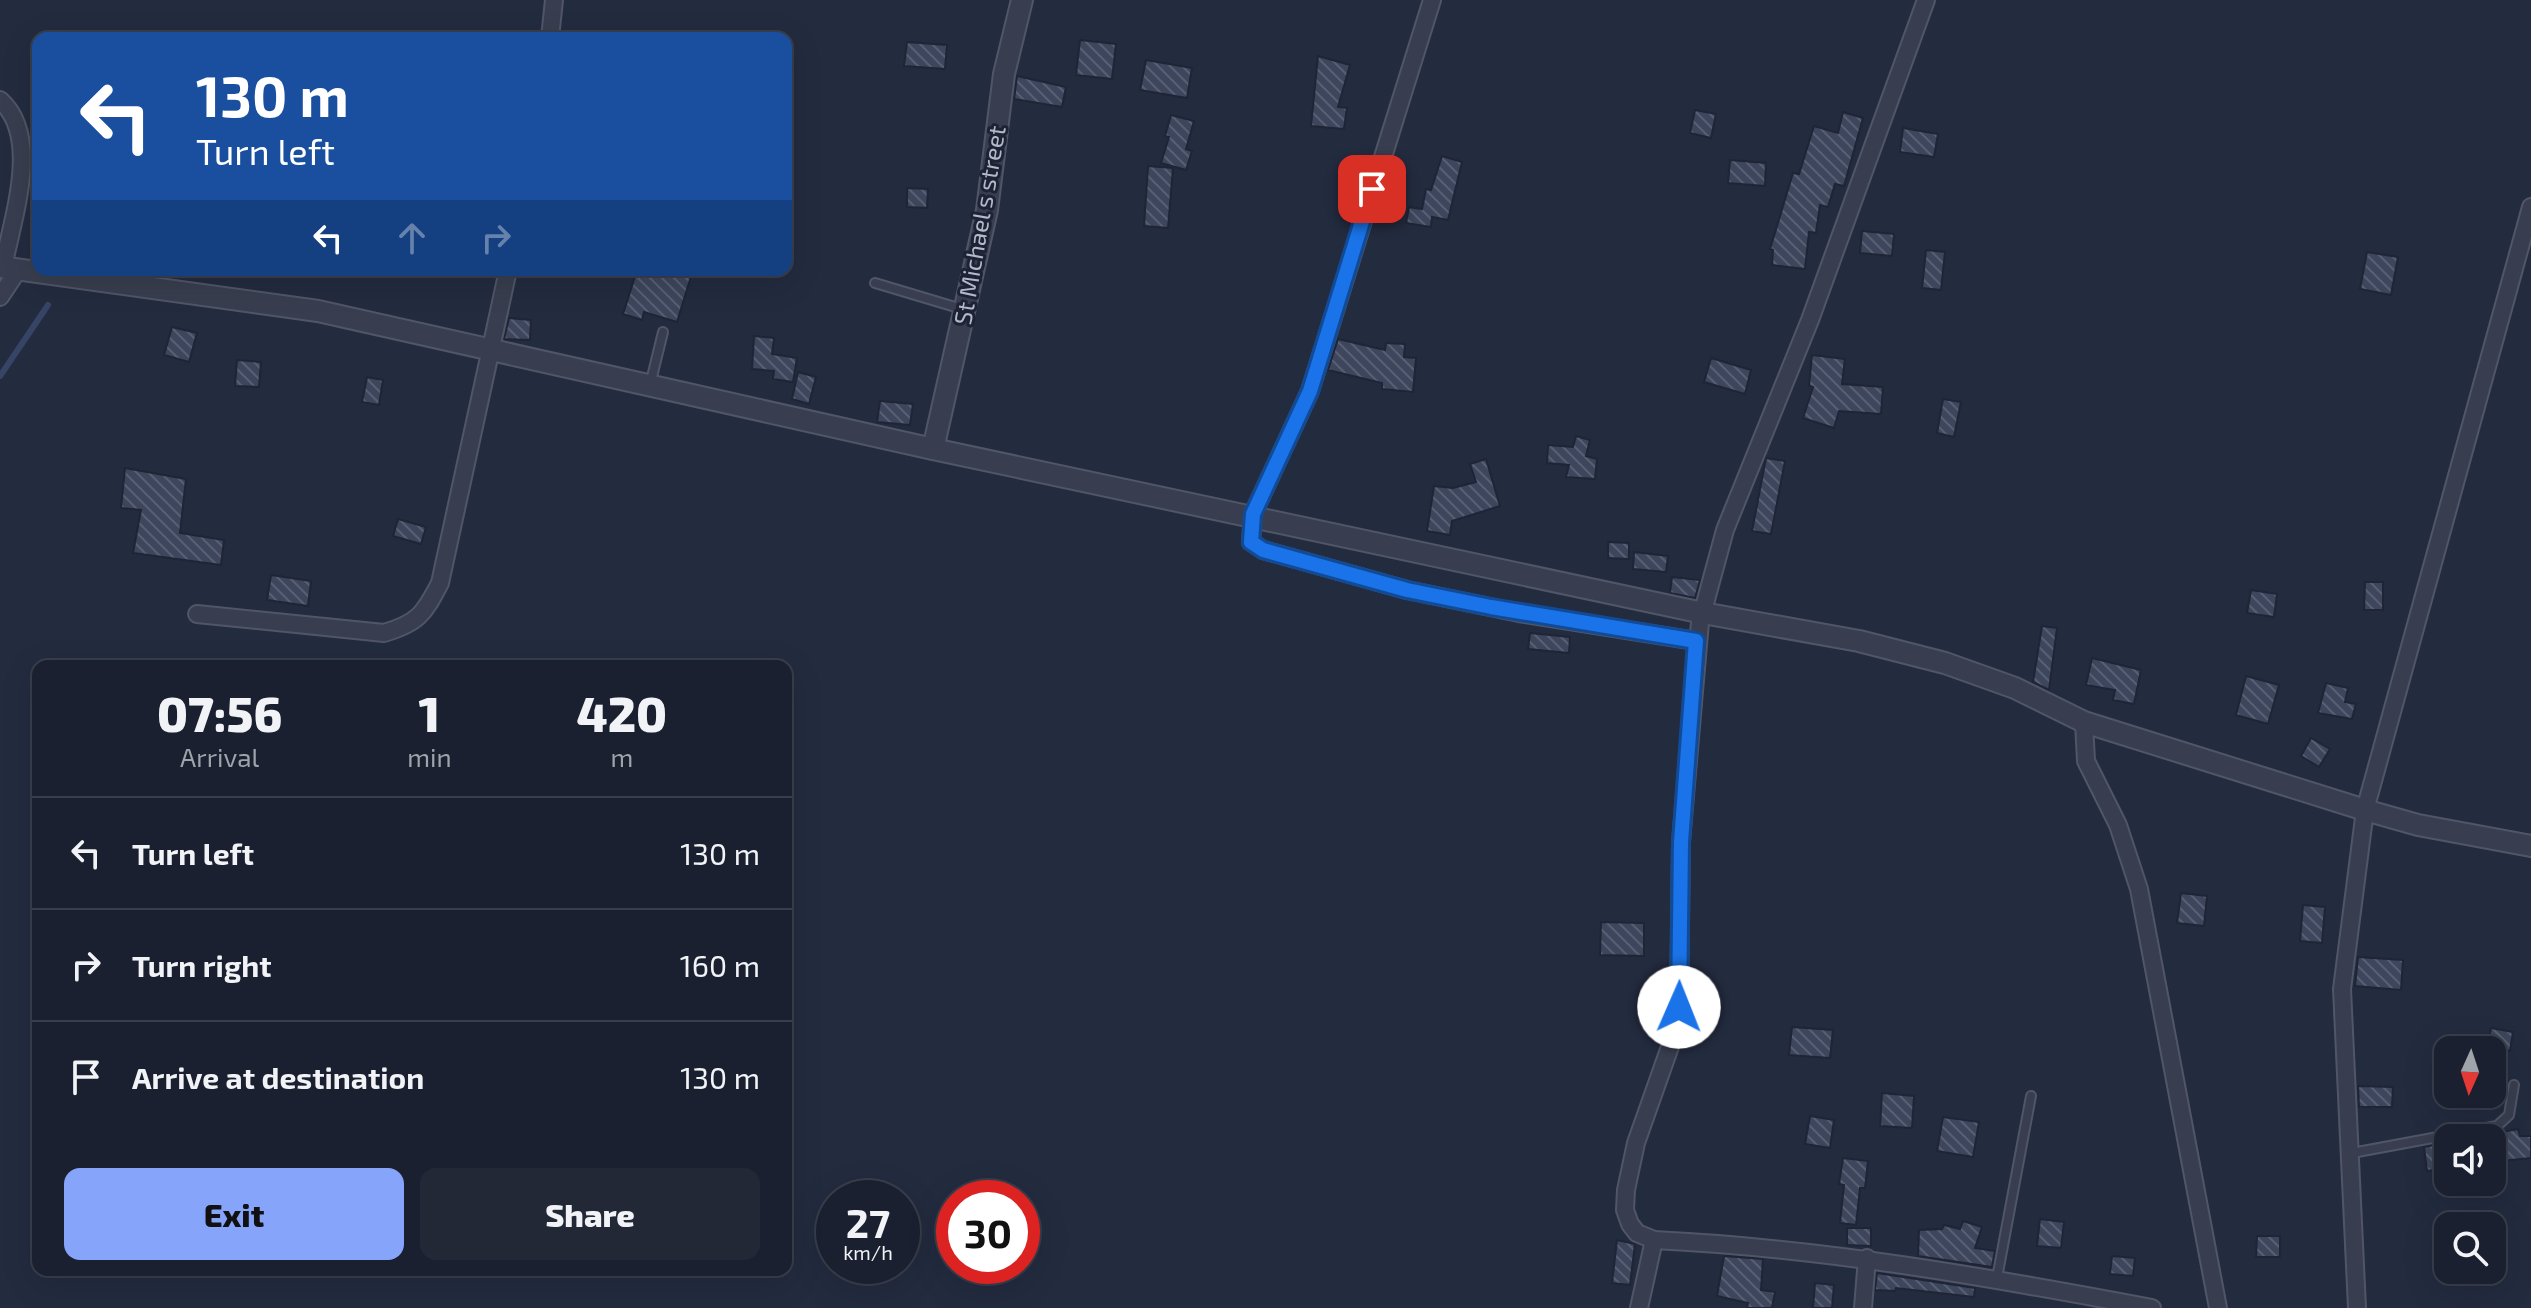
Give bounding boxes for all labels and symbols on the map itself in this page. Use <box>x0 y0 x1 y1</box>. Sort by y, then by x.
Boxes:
street label: St Michael s street <box>947 123 1011 327</box>
pin <box>1338 155 1406 223</box>
position arrow <box>1637 965 1721 1049</box>
north arrow <box>2434 1036 2506 1108</box>
speed limit sign: 30 <box>936 1180 1040 1284</box>

